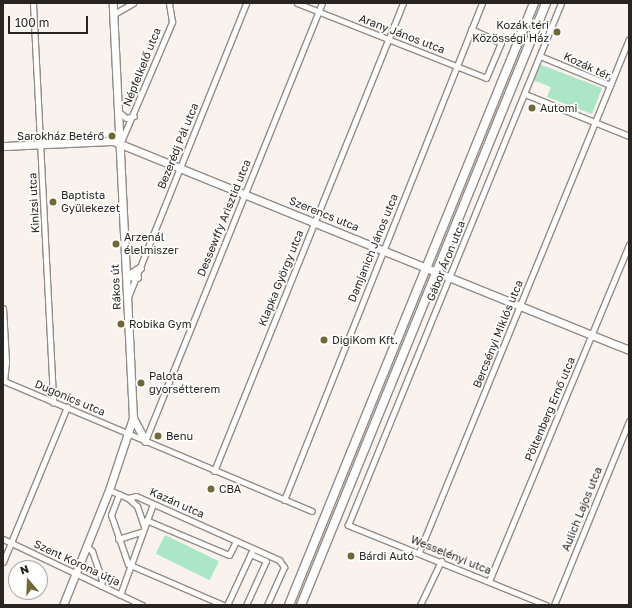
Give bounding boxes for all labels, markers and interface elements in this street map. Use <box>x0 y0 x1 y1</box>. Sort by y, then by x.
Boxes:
scale bar <box>10 8 90 34</box>
street label: Arany János utca <box>357 12 447 56</box>
text: 100 m <box>15 15 49 30</box>
place label: Kozák téri Közösségi Ház <box>472 19 549 45</box>
street label: Népfelkelő utca <box>120 26 164 108</box>
marker: Kozák téri Közösségi Ház <box>552 27 562 37</box>
street label: Kozák tér <box>562 49 612 83</box>
street label: Bezerédj Pál utca <box>155 101 201 191</box>
place label: Automi <box>540 101 577 115</box>
marker: Automi <box>527 103 537 113</box>
place label: Sarokház Betérő <box>17 129 104 143</box>
marker: Sarokház Betérő <box>107 131 117 141</box>
street label: Dessewffy Arisztid utca <box>195 158 253 278</box>
street label: Kinizsi utca <box>26 172 42 234</box>
place label: Baptista Gyülekezet <box>61 189 120 215</box>
street label: Damjanich János utca <box>345 192 401 304</box>
street label: Szerencs utca <box>287 194 361 234</box>
marker: Baptista Gyülekezet <box>48 197 58 207</box>
street label: Gábor Áron utca <box>424 219 468 303</box>
street label: Klapka György utca <box>256 228 306 328</box>
place label: Arzenál élelmiszer <box>124 231 178 257</box>
marker: Arzenál élelmiszer <box>111 239 121 249</box>
street label: Rákos út <box>108 264 124 310</box>
street label: Bercsényi Miklós utca <box>470 278 526 390</box>
place label: Robika Gym <box>129 317 191 331</box>
marker: Robika Gym <box>116 319 126 329</box>
place label: DigiKom Kft. <box>332 333 398 347</box>
marker: DigiKom Kft. <box>319 335 329 345</box>
street label: Pöltenberg Ernő utca <box>522 355 578 463</box>
place label: Palota gyorsétterem <box>149 370 220 396</box>
street label: Dugonics utca <box>33 377 107 419</box>
marker: Palota gyorsétterem <box>136 378 146 388</box>
place label: Benu <box>166 429 193 443</box>
marker: Benu <box>153 431 163 441</box>
street label: Aulich Lajos utca <box>559 465 605 553</box>
place label: CBA <box>219 482 241 496</box>
marker: CBA <box>206 484 216 494</box>
street label: Kazán utca <box>148 485 206 521</box>
street label: Wesselényi utca <box>409 533 493 577</box>
street label: Szent Korona útja <box>32 537 122 589</box>
place label: Bárdi Autó <box>359 549 414 563</box>
marker: Bárdi Autó <box>346 551 356 561</box>
north arrow <box>8 560 48 600</box>
text: N <box>18 562 30 577</box>

